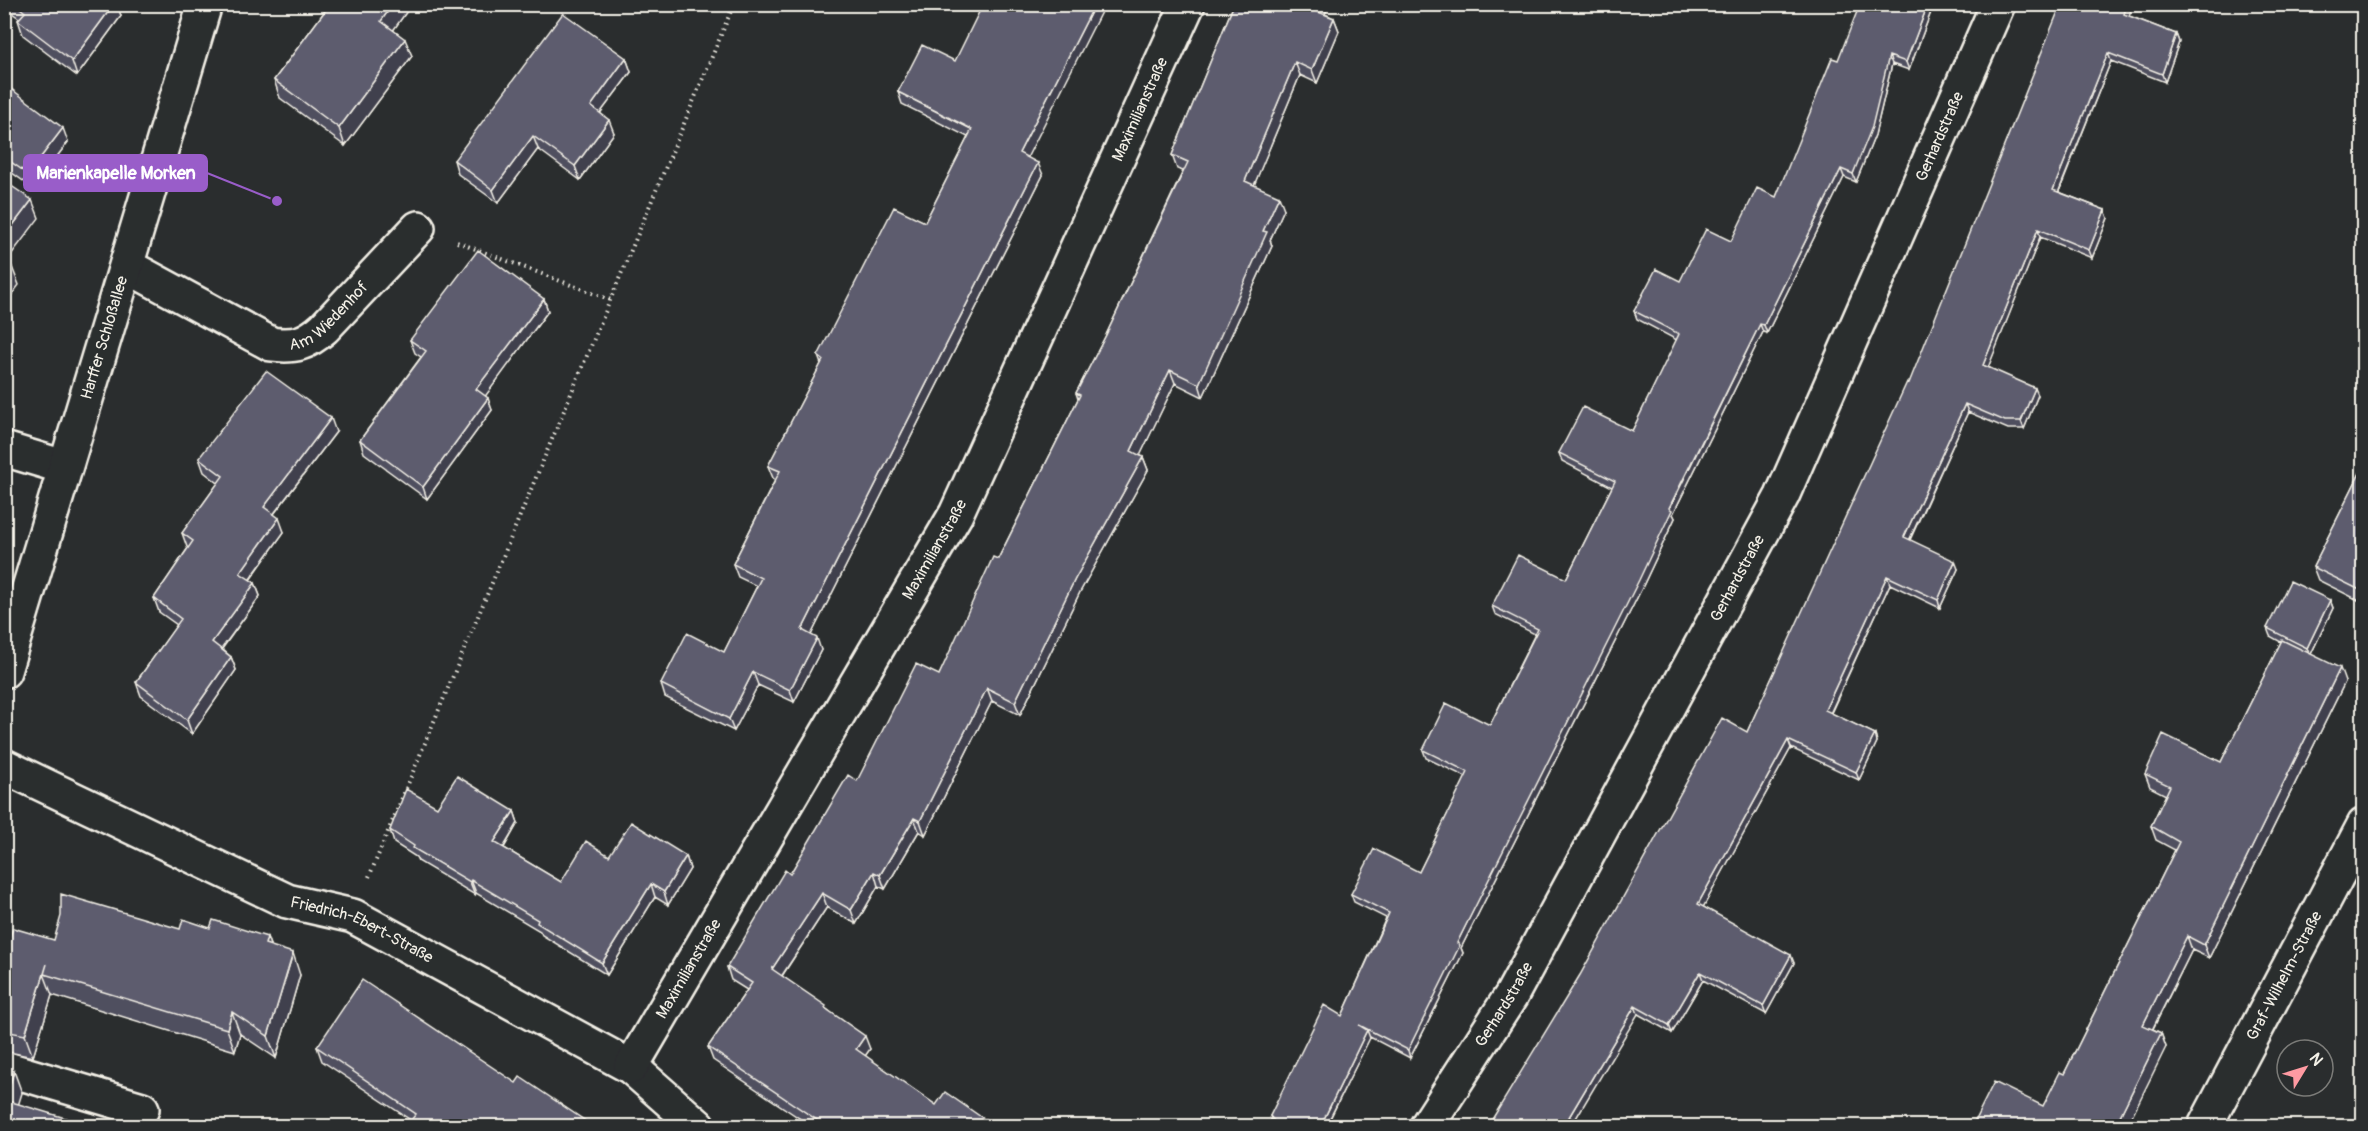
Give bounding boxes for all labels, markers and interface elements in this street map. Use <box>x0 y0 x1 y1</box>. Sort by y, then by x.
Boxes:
street label: Maximilianstraße <box>1108 54 1172 165</box>
street label: Gerhardstraße <box>1911 89 1968 185</box>
callout: Marienkapelle Morken <box>24 155 207 191</box>
text: Marienkapelle Morken <box>36 162 196 185</box>
street label: Harffer Schloßallee <box>76 274 132 402</box>
street label: Am Wiedenhof <box>288 277 373 355</box>
street label: Maximilianstraße <box>898 496 971 603</box>
street label: Gerhardstraße <box>1706 531 1769 625</box>
street label: Friedrich-Ebert-Straße <box>288 892 437 968</box>
street label: Graf-Wilhelm-Straße <box>2242 908 2327 1044</box>
street label: Maximilianstraße <box>652 915 726 1022</box>
street label: Gerhardstraße <box>1471 958 1538 1051</box>
north arrow <box>2275 1038 2335 1098</box>
text: N <box>2305 1049 2327 1070</box>

